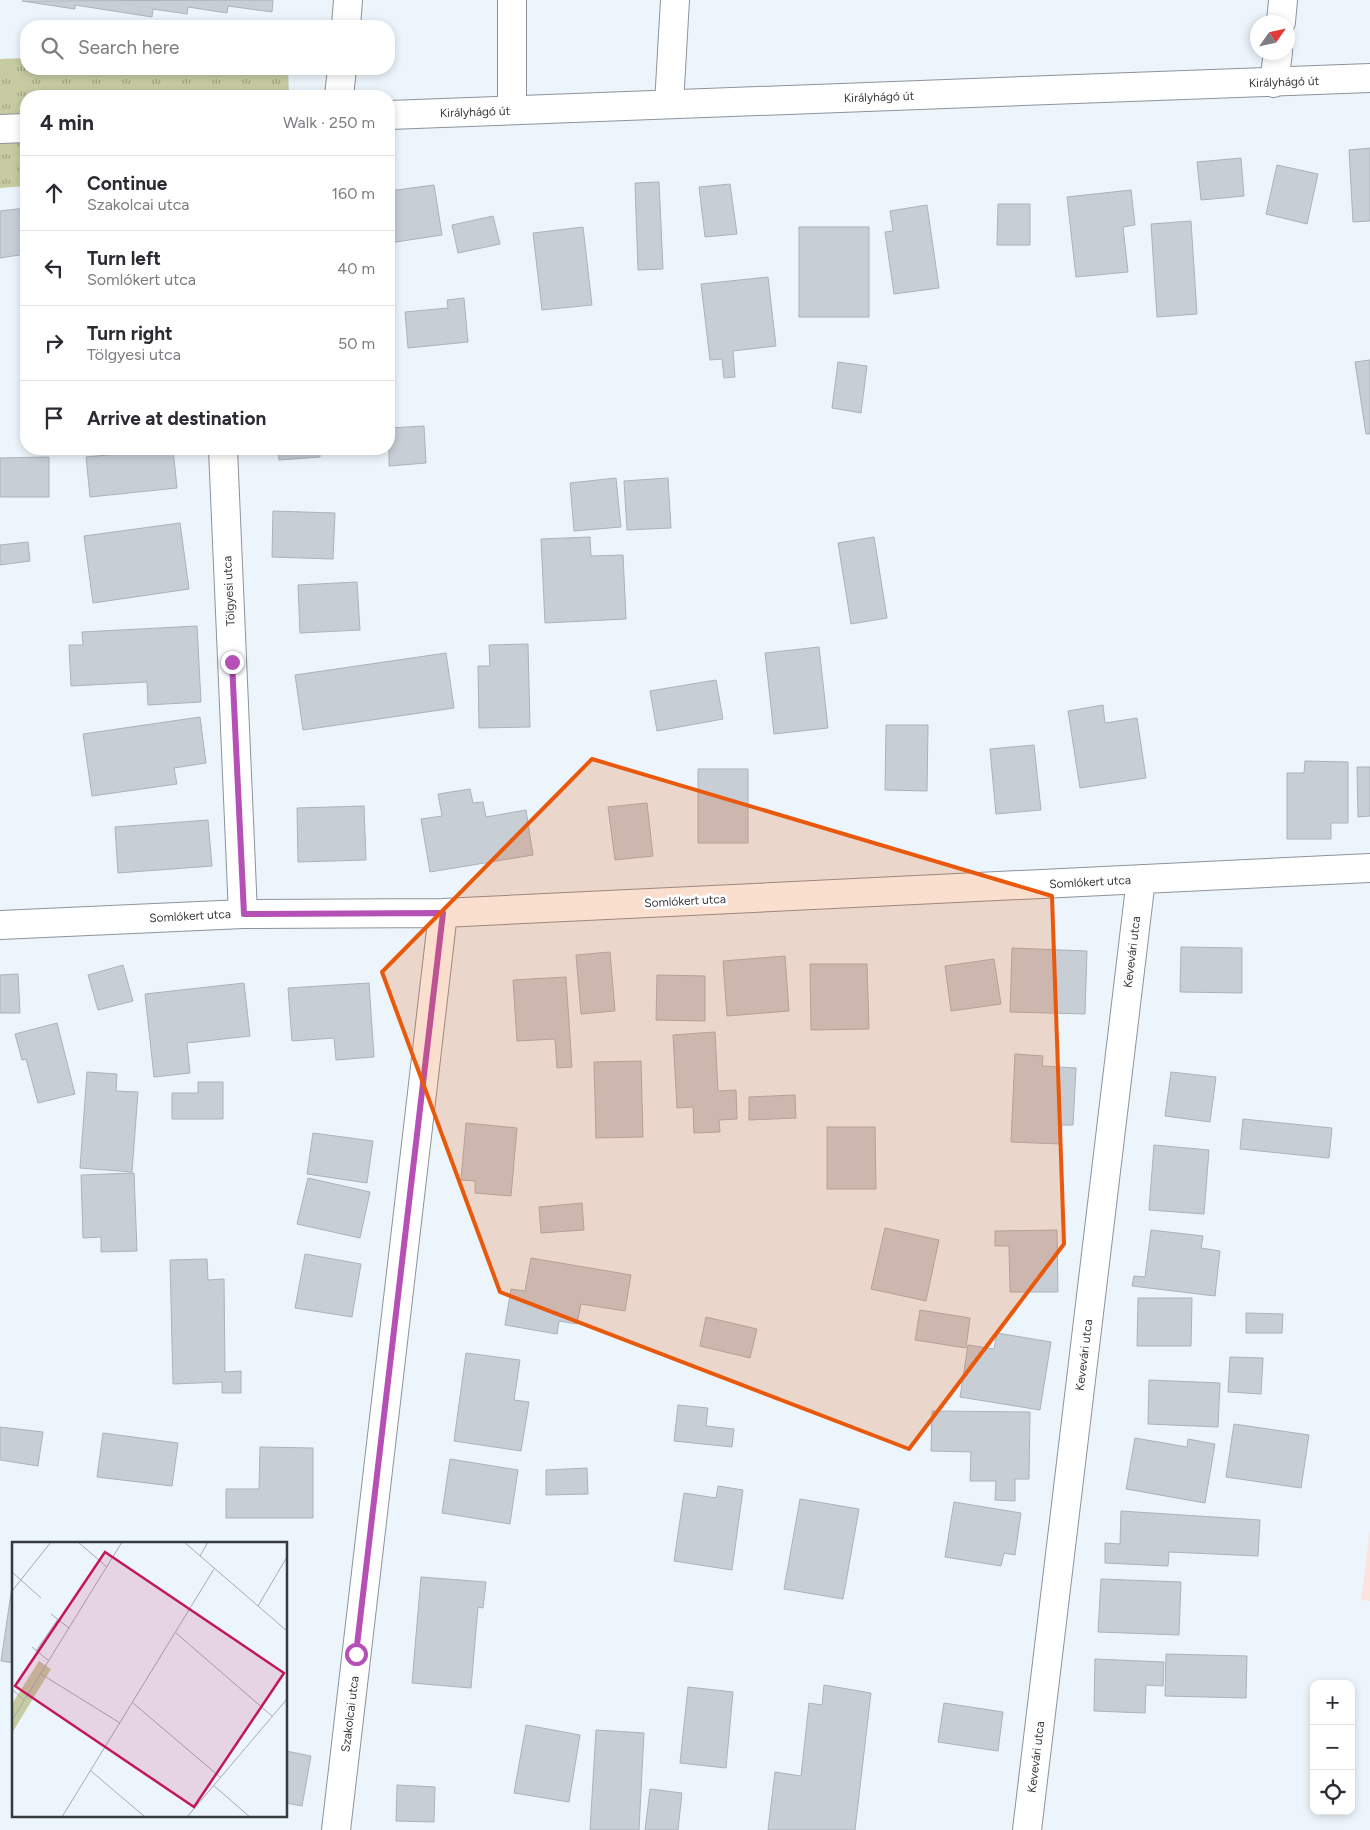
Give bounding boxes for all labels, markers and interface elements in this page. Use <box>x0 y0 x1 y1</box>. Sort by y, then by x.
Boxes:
north arrow <box>1250 15 1295 60</box>
search box <box>20 20 395 75</box>
icon: search <box>38 34 66 62</box>
text: Search here <box>78 36 180 59</box>
street label: Királyhágó út <box>1249 74 1320 90</box>
street label: Királyhágó út <box>844 89 915 105</box>
street label: Királyhágó út <box>440 104 511 120</box>
text: 4 min <box>40 110 94 135</box>
text: Walk · 250 m <box>283 113 375 132</box>
text: Continue <box>87 172 167 195</box>
icon: ahead <box>40 179 68 207</box>
text: 160 m <box>332 184 375 203</box>
text: Szakolcai utca <box>87 195 189 214</box>
text: Turn left <box>87 247 161 270</box>
icon: left <box>40 254 68 282</box>
text: 40 m <box>337 259 375 278</box>
text: Somlókert utca <box>87 270 196 289</box>
text: Turn right <box>87 322 173 345</box>
icon: right <box>40 329 68 357</box>
text: 50 m <box>338 334 375 353</box>
text: Tölgyesi utca <box>87 345 181 364</box>
icon: arrive <box>40 404 68 432</box>
text: Arrive at destination <box>87 407 266 430</box>
street label: Tölgyesi utca <box>220 555 238 627</box>
route end <box>221 651 244 674</box>
street label: Somlókert utca <box>1049 873 1131 891</box>
street label: Somlókert utca <box>644 892 726 910</box>
street label: Somlókert utca <box>149 907 231 925</box>
street label: Kevevári utca <box>1121 915 1143 989</box>
street label: Kevevári utca <box>1073 1318 1095 1392</box>
inset map <box>12 1542 288 1818</box>
route start <box>345 1643 368 1666</box>
street label: Szakolcai utca <box>338 1675 362 1753</box>
map controls <box>1310 1680 1355 1815</box>
button: + <box>1310 1680 1355 1725</box>
street label: Kevevári utca <box>1025 1720 1047 1794</box>
button: − <box>1310 1725 1355 1770</box>
button: locate <box>1310 1770 1355 1815</box>

